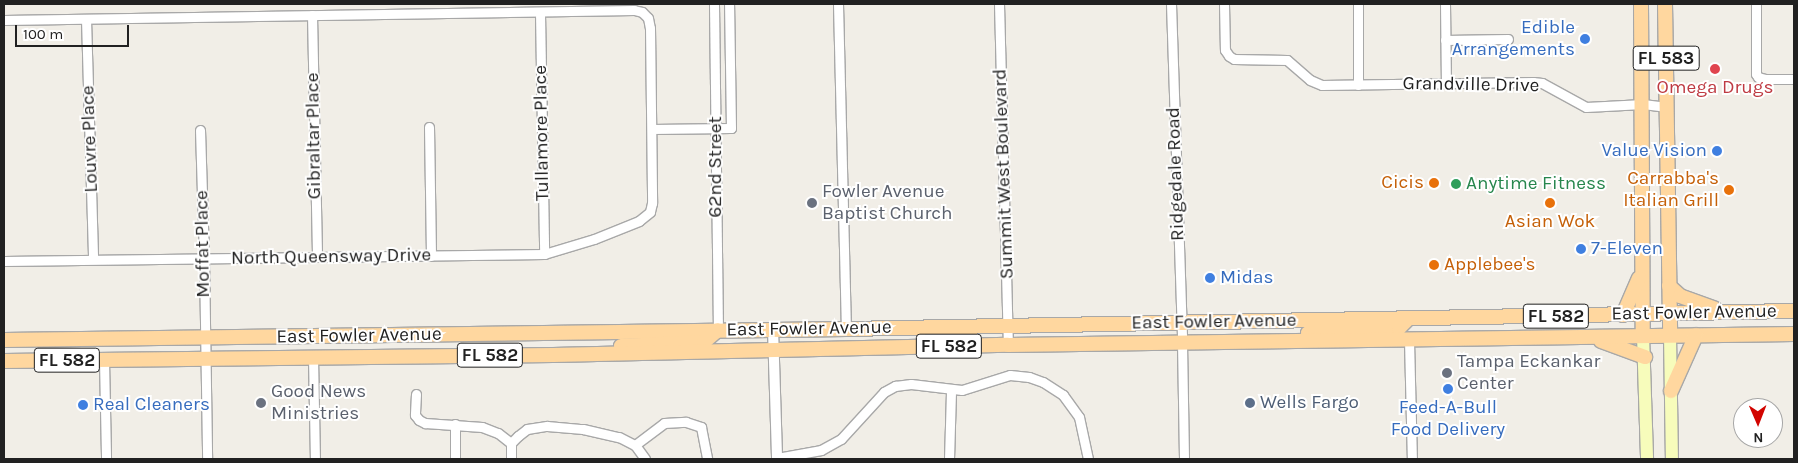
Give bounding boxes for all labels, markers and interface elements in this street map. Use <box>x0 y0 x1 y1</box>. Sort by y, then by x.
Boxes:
scale bar <box>18 15 131 47</box>
place label: Edible Arrangements <box>1452 17 1575 61</box>
text: 100 m <box>23 25 63 43</box>
marker: Edible Arrangements <box>1579 33 1591 45</box>
road number: FL 583 <box>1632 42 1700 74</box>
marker: Omega Drugs <box>1709 63 1721 75</box>
street label: Tullamore Place <box>529 65 555 201</box>
street label: Summit West Boulevard <box>989 68 1019 280</box>
street label: Gibraltar Place <box>301 72 327 200</box>
street label: Grandville Drive <box>1402 72 1540 98</box>
place label: Omega Drugs <box>1656 77 1774 99</box>
street label: Louvre Place <box>77 85 103 193</box>
street label: Ridgedale Road <box>1162 107 1190 241</box>
street label: 62nd Street <box>705 116 727 218</box>
place label: Value Vision <box>1602 140 1707 162</box>
marker: Value Vision <box>1711 145 1723 157</box>
place label: Carrabba's Italian Grill <box>1623 168 1719 212</box>
place label: Cicis <box>1381 172 1424 194</box>
place label: Anytime Fitness <box>1466 173 1606 195</box>
marker: Cicis <box>1428 177 1440 189</box>
marker: Anytime Fitness <box>1450 178 1462 190</box>
place label: Fowler Avenue Baptist Church <box>822 181 953 225</box>
marker: Carrabba's Italian Grill <box>1723 184 1735 196</box>
street label: Moffat Place <box>191 190 215 298</box>
marker: Fowler Avenue Baptist Church <box>806 197 818 209</box>
marker: Asian Wok <box>1544 197 1556 209</box>
place label: Asian Wok <box>1505 211 1595 233</box>
place label: 7-Eleven <box>1591 238 1663 260</box>
marker: 7-Eleven <box>1575 243 1587 255</box>
street label: North Queensway Drive <box>231 244 431 270</box>
place label: Applebee's <box>1444 254 1536 276</box>
marker: Applebee's <box>1428 259 1440 271</box>
place label: Midas <box>1220 267 1273 289</box>
marker: Midas <box>1204 272 1216 284</box>
road number: FL 582 <box>1522 300 1590 332</box>
street label: East Fowler Avenue <box>1611 300 1777 326</box>
street label: East Fowler Avenue <box>1131 309 1297 335</box>
street label: East Fowler Avenue <box>726 316 892 342</box>
street label: East Fowler Avenue <box>276 323 442 349</box>
road number: FL 582 <box>915 331 983 362</box>
road number: FL 582 <box>456 340 524 370</box>
road number: FL 582 <box>33 344 101 376</box>
place label: Tampa Eckankar Center <box>1457 351 1600 395</box>
marker: Tampa Eckankar Center <box>1441 367 1453 379</box>
place label: Good News Ministries <box>271 381 366 425</box>
marker: Feed-A-Bull Food Delivery <box>1442 383 1454 395</box>
place label: Wells Fargo <box>1260 392 1359 414</box>
place label: Real Cleaners <box>93 394 210 416</box>
marker: Good News Ministries <box>255 397 267 409</box>
marker: Wells Fargo <box>1244 397 1256 409</box>
place label: Feed-A-Bull Food Delivery <box>1391 397 1505 441</box>
north arrow <box>1733 398 1783 448</box>
marker: Real Cleaners <box>77 399 89 411</box>
text: N <box>1753 429 1763 446</box>

